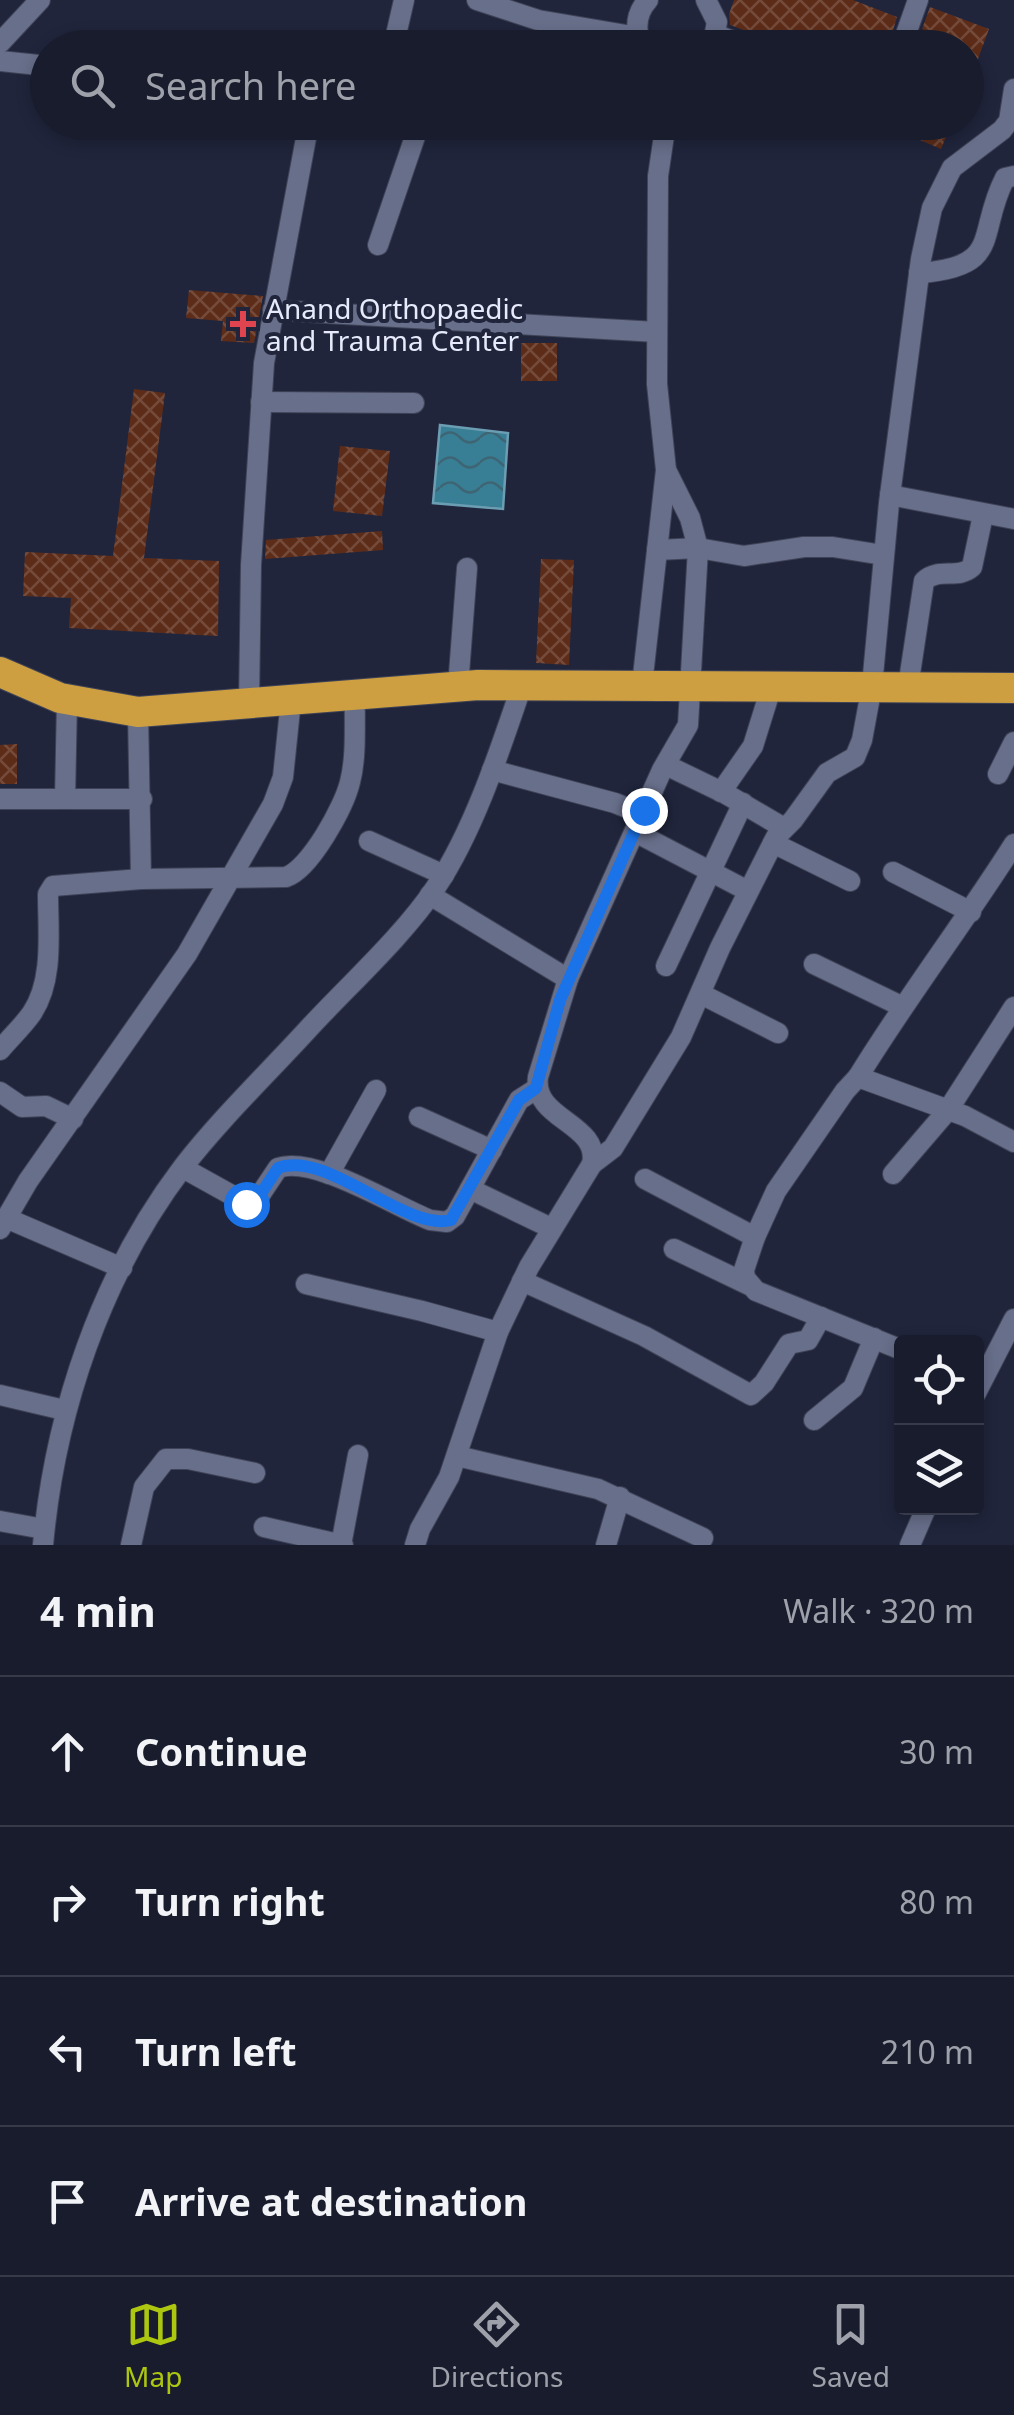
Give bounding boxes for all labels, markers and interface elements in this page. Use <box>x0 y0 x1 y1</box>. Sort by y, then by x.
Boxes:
search box <box>30 30 984 140</box>
icon: search <box>65 58 120 113</box>
text: Search here <box>145 59 356 111</box>
place label: Anand Orthopaedic and Trauma Center <box>266 289 523 359</box>
marker: Anand Orthopaedic and Trauma Center <box>230 311 256 337</box>
route end <box>622 788 668 834</box>
route start <box>224 1182 270 1228</box>
map controls <box>894 1335 984 1515</box>
button: locate <box>894 1335 984 1425</box>
button: layers <box>894 1425 984 1515</box>
text: 4 min <box>40 1582 156 1639</box>
text: Walk · 320 m <box>783 1589 974 1632</box>
icon: ahead <box>40 1724 95 1779</box>
text: Continue <box>135 1725 308 1777</box>
text: 30 m <box>899 1730 974 1773</box>
icon: right <box>40 1874 95 1929</box>
text: Turn right <box>135 1875 325 1927</box>
text: 80 m <box>899 1880 974 1923</box>
icon: left <box>40 2024 95 2079</box>
text: Turn left <box>135 2025 297 2077</box>
text: 210 m <box>881 2030 974 2073</box>
icon: arrive <box>40 2174 95 2229</box>
text: Arrive at destination <box>135 2175 527 2227</box>
tab: Map <box>124 2297 182 2395</box>
tab: Directions <box>431 2297 563 2395</box>
tab: Saved <box>812 2297 890 2395</box>

